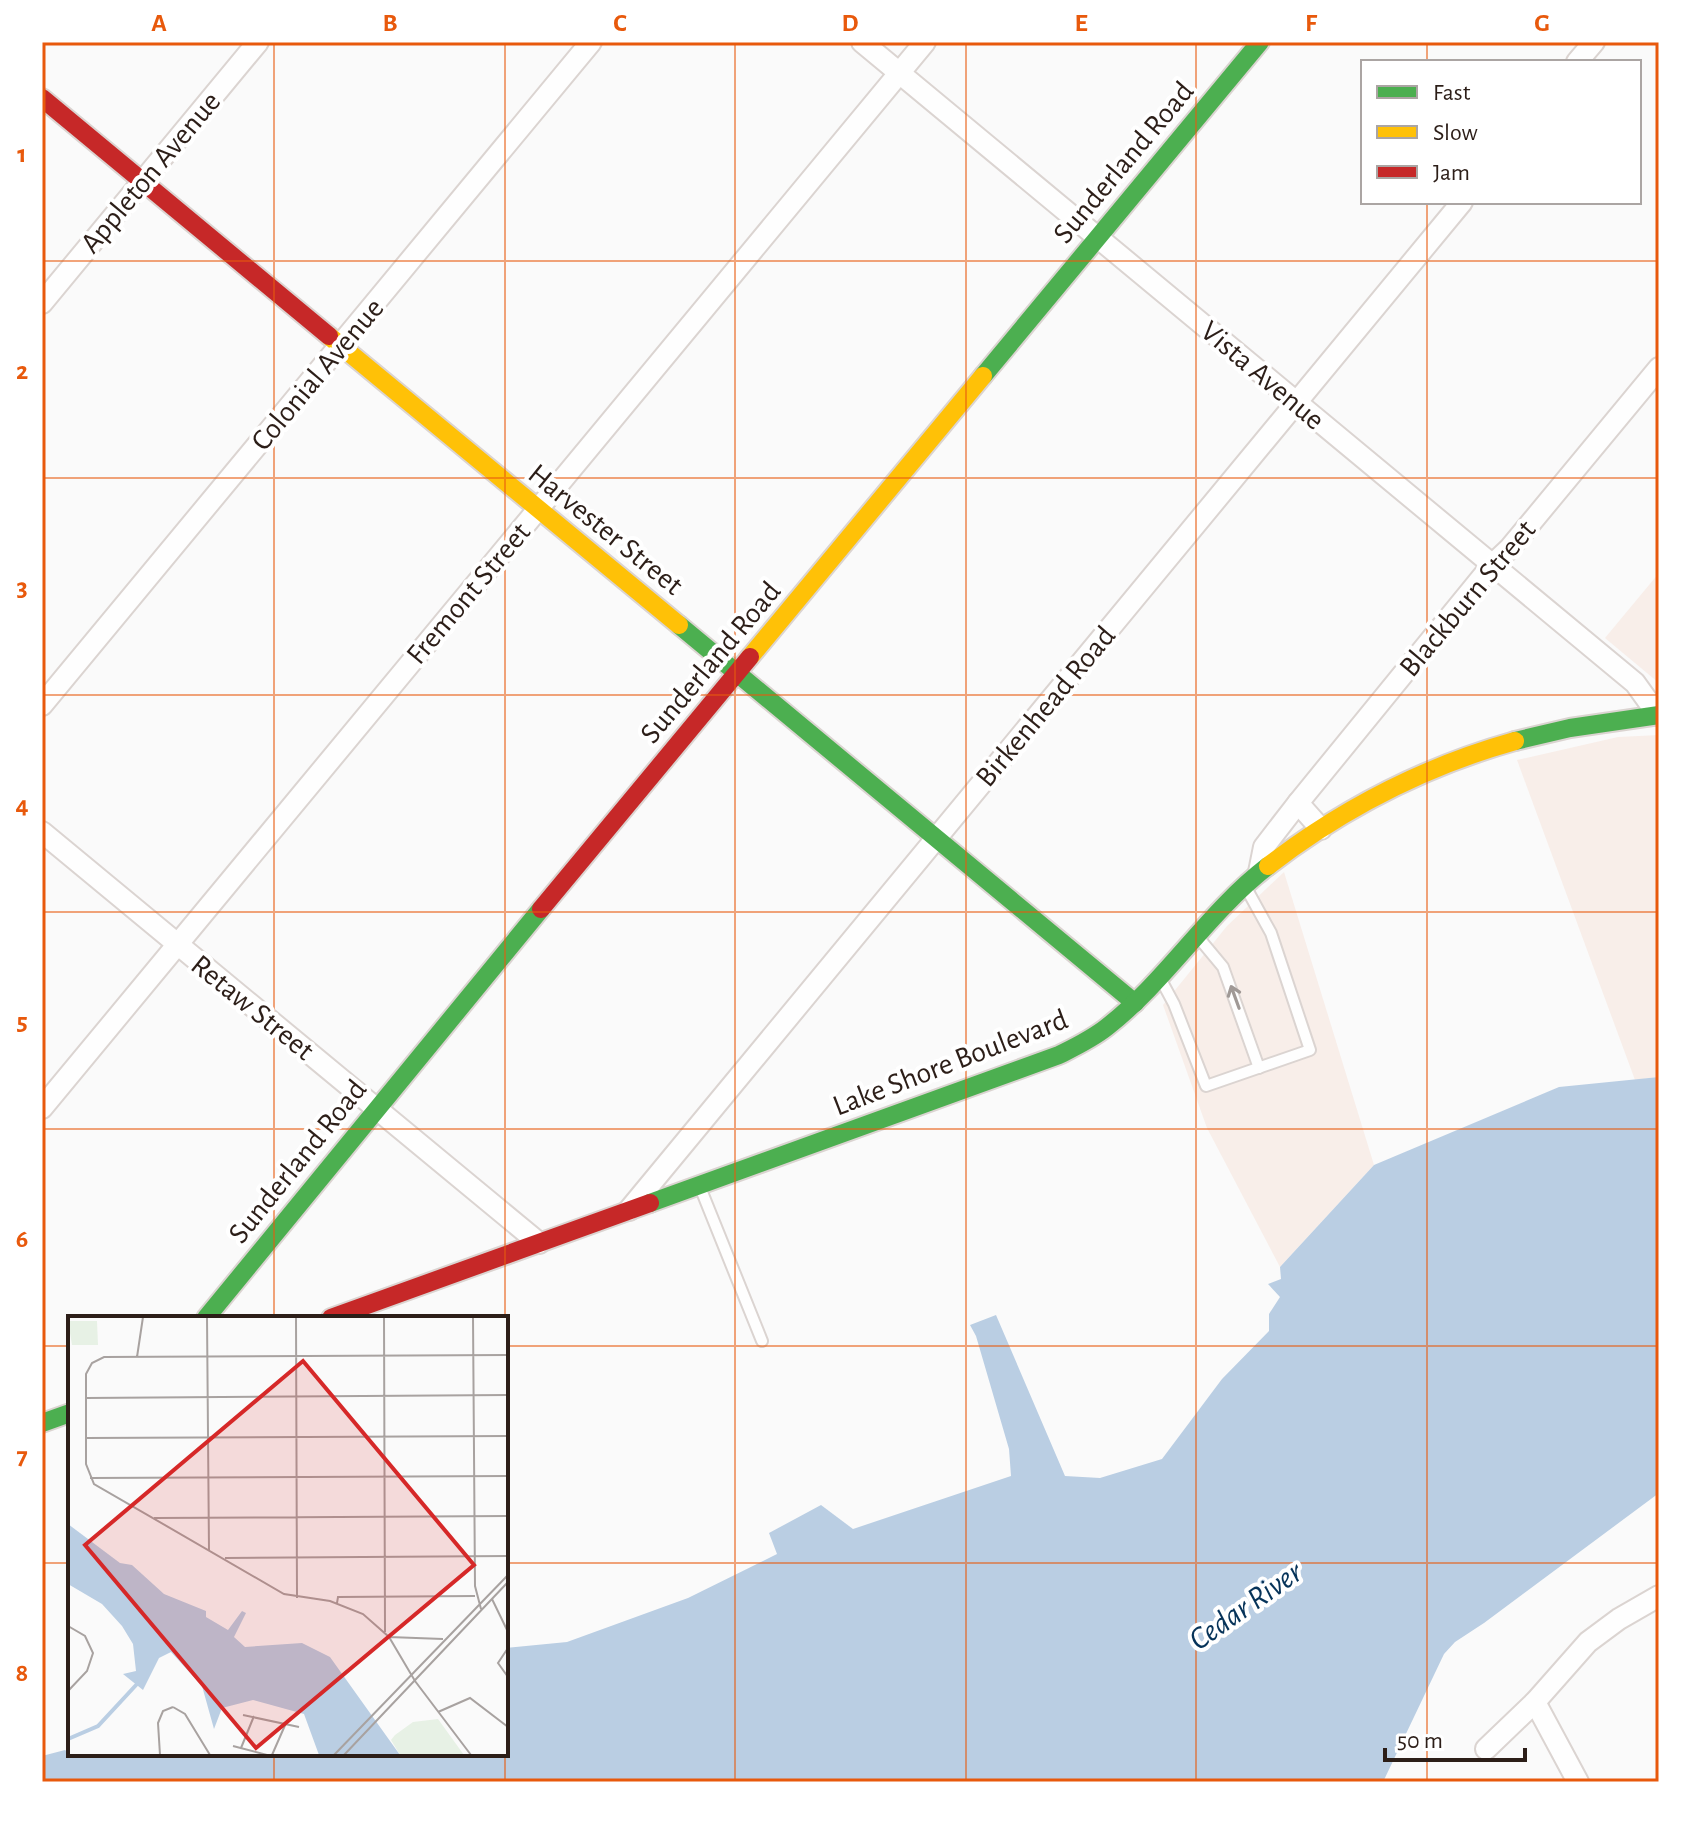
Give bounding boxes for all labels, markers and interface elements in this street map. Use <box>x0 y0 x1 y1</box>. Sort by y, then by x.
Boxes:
text: A <box>151 10 167 36</box>
text: B <box>382 10 398 36</box>
text: C <box>613 10 627 36</box>
text: D <box>841 10 859 36</box>
text: E <box>1074 10 1088 36</box>
text: F <box>1305 10 1318 36</box>
text: G <box>1534 10 1550 36</box>
legend <box>1361 60 1641 204</box>
street label: Sunderland Road <box>1048 76 1200 249</box>
text: Fast <box>1433 81 1471 105</box>
street label: Appleton Avenue <box>75 86 227 259</box>
text: Slow <box>1433 121 1478 145</box>
text: 1 <box>17 141 27 167</box>
text: Jam <box>1433 161 1470 185</box>
street label: Colonial Avenue <box>246 293 390 456</box>
street label: Vista Avenue <box>1195 316 1330 436</box>
text: 2 <box>16 358 28 384</box>
street label: Harvester Street <box>522 459 689 601</box>
street label: Blackburn Street <box>1394 514 1542 682</box>
street label: Fremont Street <box>401 517 537 670</box>
text: 3 <box>16 575 28 601</box>
street label: Sunderland Road <box>635 576 787 749</box>
street label: Birkenhead Road <box>970 621 1121 793</box>
text: 4 <box>15 792 29 818</box>
street label: Retaw Street <box>185 949 320 1066</box>
one-way arrow <box>1227 985 1242 1010</box>
street label: Lake Shore Boulevard <box>829 1004 1072 1122</box>
text: 5 <box>16 1009 28 1035</box>
street label: Sunderland Road <box>223 1074 372 1249</box>
text: 6 <box>16 1226 28 1252</box>
inset map <box>68 1316 508 1756</box>
text: 7 <box>16 1443 28 1469</box>
water label: Cedar River <box>1183 1555 1309 1656</box>
text: 8 <box>16 1660 28 1686</box>
scale bar <box>1385 1712 1525 1762</box>
text: 50 m <box>1397 1729 1443 1753</box>

